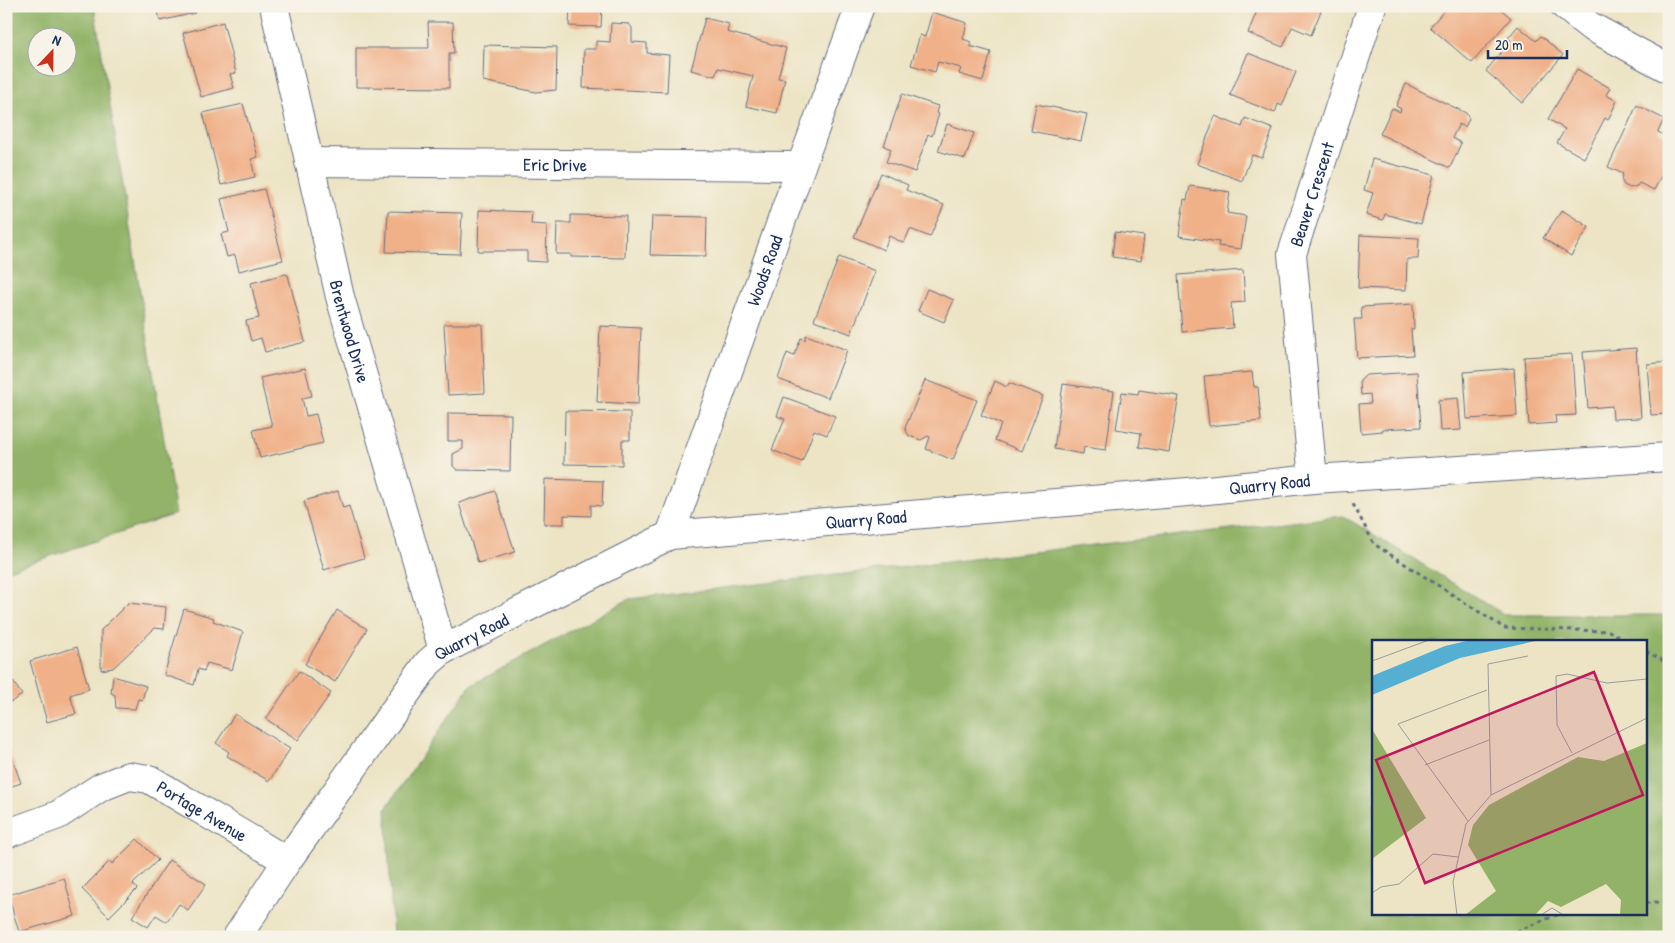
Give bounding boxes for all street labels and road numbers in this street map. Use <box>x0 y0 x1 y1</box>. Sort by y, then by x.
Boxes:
street label: Beaver Crescent <box>1283 138 1340 249</box>
street label: Eric Drive <box>523 151 587 177</box>
street label: Woods Road <box>740 231 788 309</box>
street label: Brentwood Drive <box>324 277 377 385</box>
street label: Quarry Road <box>1228 467 1311 500</box>
street label: Quarry Road <box>824 503 907 535</box>
street label: Quarry Road <box>428 606 513 666</box>
street label: Portage Avenue <box>152 774 252 847</box>

